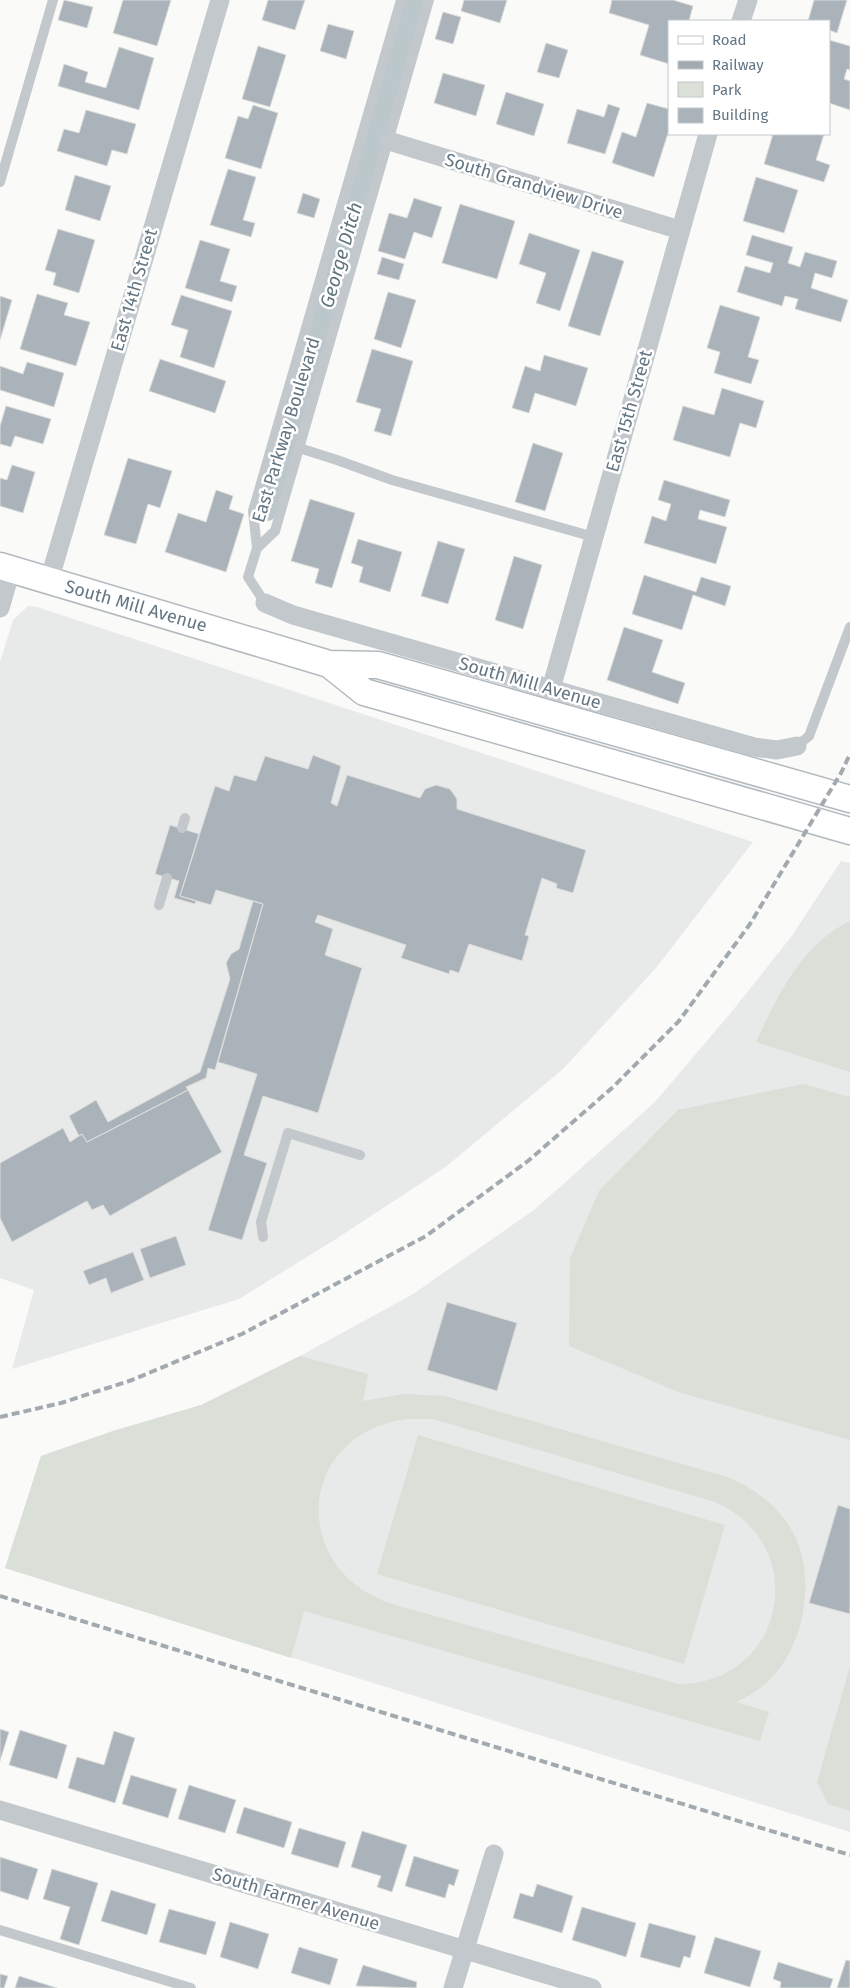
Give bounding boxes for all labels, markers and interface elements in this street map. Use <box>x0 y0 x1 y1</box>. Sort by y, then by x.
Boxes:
legend <box>668 20 830 135</box>
text: Road <box>712 31 747 49</box>
text: Railway <box>712 56 764 74</box>
text: Park <box>712 81 742 99</box>
text: Building <box>712 106 768 124</box>
street label: South Grandview Drive <box>442 148 626 224</box>
water label: George Ditch <box>315 200 367 310</box>
street label: East 14th Street <box>106 226 162 354</box>
street label: East Parkway Boulevard <box>247 335 325 525</box>
street label: East 15th Street <box>601 347 657 475</box>
street label: South Mill Avenue <box>62 575 210 637</box>
street label: South Mill Avenue <box>456 652 604 714</box>
street label: South Farmer Avenue <box>210 1863 382 1935</box>

